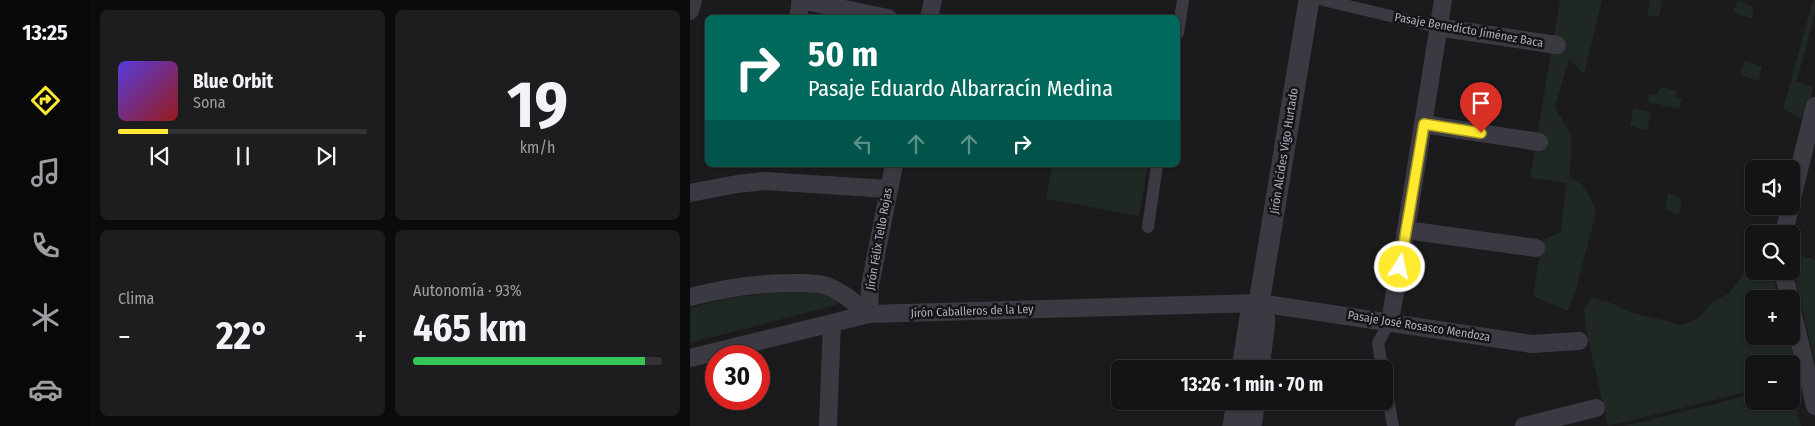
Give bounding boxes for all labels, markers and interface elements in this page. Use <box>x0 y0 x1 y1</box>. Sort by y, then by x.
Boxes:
street label: Pasaje Benedicto Jiménez Baca <box>1394 10 1545 50</box>
text: 13:25 <box>22 19 68 46</box>
text: 50 m <box>808 33 878 75</box>
icon: right <box>725 35 790 100</box>
text: 19 <box>507 66 568 144</box>
text: Blue Orbit <box>193 70 273 93</box>
text: Pasaje Eduardo Albarracín Medina <box>808 75 1113 102</box>
pin <box>1460 82 1502 133</box>
icon: directions <box>28 83 63 118</box>
street label: Jirón Alcides Vigo Hurtado <box>1267 87 1301 215</box>
icon: arrive <box>1467 89 1495 117</box>
text: Sona <box>193 93 226 112</box>
icon: left <box>849 130 877 158</box>
icon: ahead <box>902 130 930 158</box>
icon: ahead <box>955 130 983 158</box>
icon: right <box>1008 130 1036 158</box>
text: km/h <box>520 138 555 157</box>
icon: previous <box>146 142 174 170</box>
icon: pause <box>229 142 257 170</box>
icon: next <box>312 142 340 170</box>
icon: music <box>28 155 63 190</box>
map controls <box>1745 160 1800 410</box>
button: sound <box>1745 160 1800 215</box>
street label: Jirón Félix Tello Rojas <box>863 187 895 291</box>
button: search <box>1745 225 1800 280</box>
icon: phone <box>28 228 63 263</box>
position arrow <box>1373 240 1425 292</box>
text: Autonomía · 93% <box>413 281 522 300</box>
text: Clima <box>118 289 154 308</box>
button: + <box>1745 290 1800 345</box>
icon: climate <box>28 300 63 335</box>
street label: Jirón Caballeros de la Ley <box>910 302 1034 320</box>
text: 465 km <box>413 305 527 351</box>
street label: Pasaje José Rosasco Mendoza <box>1347 308 1491 344</box>
text: 22° <box>216 313 269 359</box>
text: − <box>118 320 131 353</box>
text: + <box>354 320 367 353</box>
speed limit sign: 30 <box>705 345 770 410</box>
button: − <box>1745 355 1800 410</box>
icon: car <box>28 372 63 407</box>
text: 13:26 · 1 min · 70 m <box>1181 373 1323 396</box>

